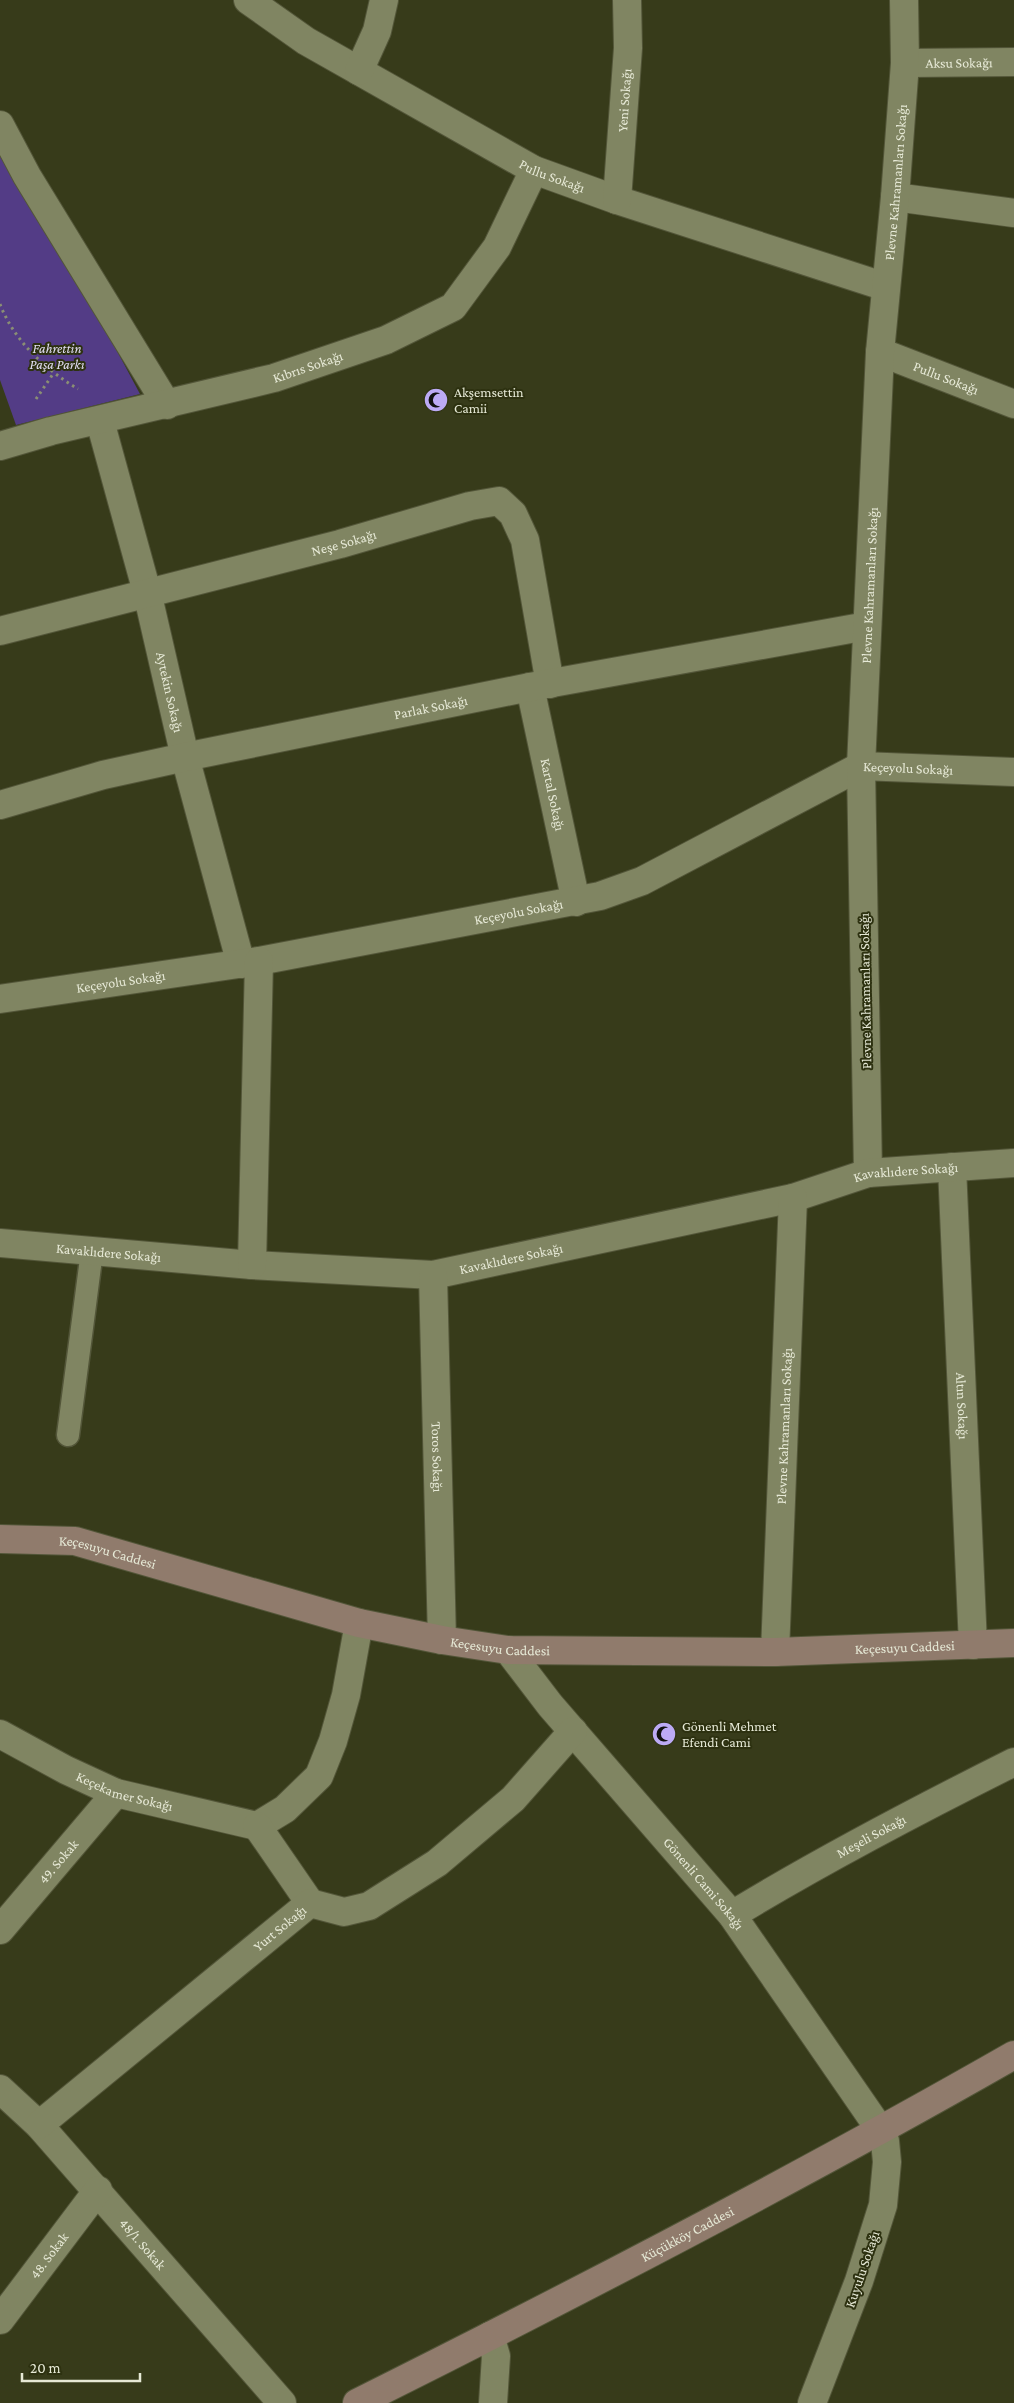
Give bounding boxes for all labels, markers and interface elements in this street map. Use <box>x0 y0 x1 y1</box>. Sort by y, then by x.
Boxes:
street label: Aksu Sokağı <box>925 54 993 71</box>
street label: Yeni Sokağı <box>614 68 635 133</box>
street label: Plevne Kahramanları Sokağı <box>881 103 910 261</box>
street label: Pullu Sokağı <box>517 155 587 196</box>
park label: Fahrettin Paşa Parkı <box>30 340 85 372</box>
street label: Kıbrıs Sokağı <box>271 347 345 386</box>
street label: Pullu Sokağı <box>911 358 982 398</box>
place label: Akşemsettin Camii <box>454 384 524 416</box>
mosque icon: Akşemsettin Camii <box>423 387 449 413</box>
street label: Plevne Kahramanları Sokağı <box>858 506 881 664</box>
street label: Neşe Sokağı <box>310 526 378 559</box>
street label: Aytekin Sokağı <box>153 650 187 734</box>
street label: Parlak Sokağı <box>393 692 469 722</box>
street label: Kartal Sokağı <box>537 757 569 833</box>
street label: Keçeyolu Sokağı <box>863 758 954 778</box>
street label: Keçeyolu Sokağı <box>473 895 565 928</box>
street label: Plevne Kahramanları Sokağı <box>856 912 874 1069</box>
street label: Keçeyolu Sokağı <box>75 967 167 996</box>
street label: Kavaklıdere Sokağı <box>851 1159 959 1185</box>
street label: Kavaklıdere Sokağı <box>458 1239 564 1277</box>
street label: Kavaklıdere Sokağı <box>55 1240 162 1265</box>
street label: Plevne Kahramanları Sokağı <box>773 1347 795 1505</box>
street label: Altın Sokağı <box>953 1372 972 1440</box>
street label: Toros Sokağı <box>429 1421 446 1493</box>
street label: Keçesuyu Caddesi <box>59 1533 158 1572</box>
street label: Keçesuyu Caddesi <box>449 1633 550 1658</box>
street label: Keçesuyu Caddesi <box>854 1637 955 1657</box>
place label: Gönenli Mehmet Efendi Cami <box>682 1718 777 1750</box>
mosque icon: Gönenli Mehmet Efendi Cami <box>651 1721 677 1747</box>
street label: Keçekamer Sokağı <box>74 1768 175 1814</box>
street label: Meşeli Sokağı <box>834 1811 909 1861</box>
street label: Gönenli Cami Sokağı <box>660 1834 748 1933</box>
street label: 49. Sokak <box>35 1836 82 1887</box>
street label: Yurt Sokağı <box>250 1901 309 1954</box>
street label: Küçükköy Caddesi <box>638 2203 737 2265</box>
street label: 48/1. Sokak <box>116 2215 170 2273</box>
street label: Kuyulu Sokağı <box>841 2228 883 2309</box>
street label: 48. Sokak <box>26 2229 71 2282</box>
scale bar <box>22 2350 140 2382</box>
text: 20 m <box>30 2360 61 2376</box>

